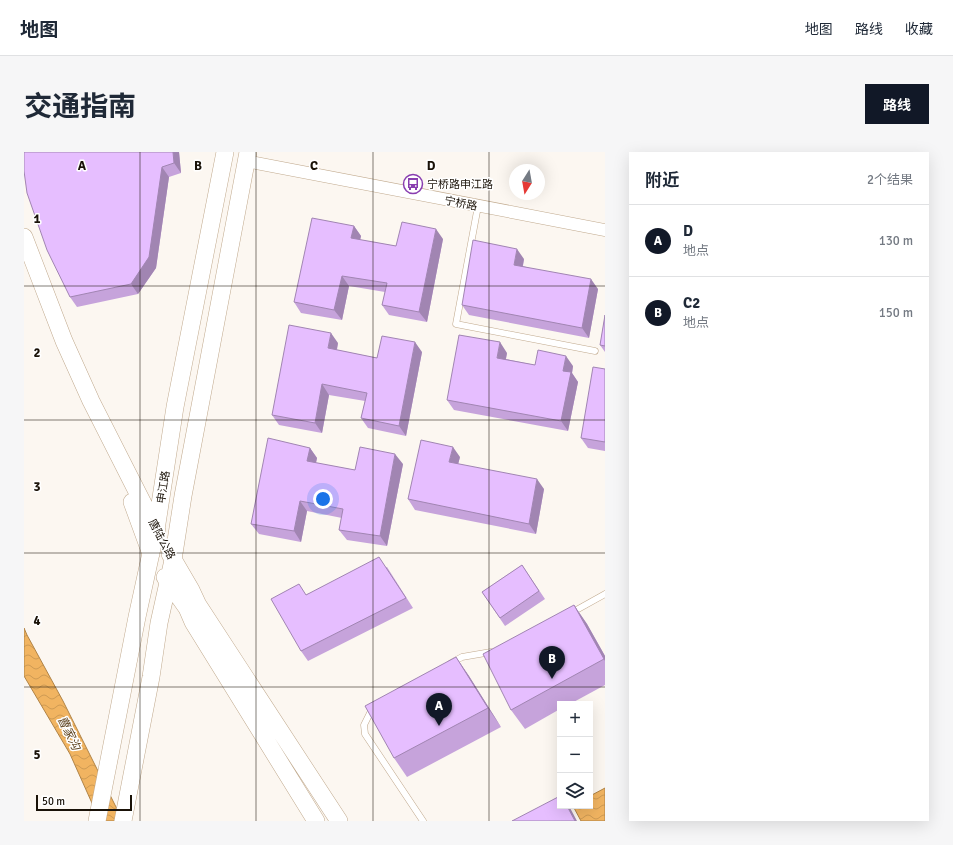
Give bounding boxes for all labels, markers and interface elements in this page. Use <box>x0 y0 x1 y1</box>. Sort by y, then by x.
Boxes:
text: 地图 <box>20 18 58 42</box>
text: 地图 <box>805 21 833 38</box>
text: 路线 <box>855 21 883 38</box>
text: 收藏 <box>905 21 933 38</box>
button: 路线 <box>865 84 929 124</box>
text: 交通指南 <box>24 90 136 124</box>
text: A <box>78 158 87 174</box>
text: B <box>194 158 202 174</box>
text: C <box>310 158 318 174</box>
text: D <box>427 158 436 174</box>
north arrow <box>509 164 545 200</box>
text: 附近 <box>645 170 679 191</box>
text: 2个结果 <box>867 172 913 188</box>
bus stop icon: 宁桥路申江路 <box>402 173 424 195</box>
place label: 宁桥路申江路 <box>427 178 493 191</box>
street label: 宁桥路 <box>443 194 478 213</box>
text: 1 <box>33 211 41 227</box>
text: D <box>683 222 693 240</box>
text: A <box>654 233 662 249</box>
text: 130 m <box>879 233 913 249</box>
text: 地点 <box>683 243 709 259</box>
text: C2 <box>683 294 700 312</box>
text: B <box>654 305 662 321</box>
text: 150 m <box>879 305 913 321</box>
text: 地点 <box>683 315 709 331</box>
text: 2 <box>33 345 41 361</box>
street label: 申江路 <box>154 470 172 504</box>
text: 3 <box>33 479 41 495</box>
your location <box>313 489 333 509</box>
street label: 唐陆公路 <box>145 517 178 562</box>
text: 4 <box>33 613 41 629</box>
pin: B <box>539 646 565 679</box>
pin: A <box>426 693 452 726</box>
map controls <box>557 701 593 809</box>
button: + <box>557 701 593 737</box>
water label: 曹家沟 <box>54 714 84 754</box>
button: − <box>557 737 593 773</box>
text: 5 <box>33 747 41 763</box>
button: layers <box>557 773 593 809</box>
scale bar <box>36 793 132 812</box>
text: 50 m <box>42 795 65 808</box>

